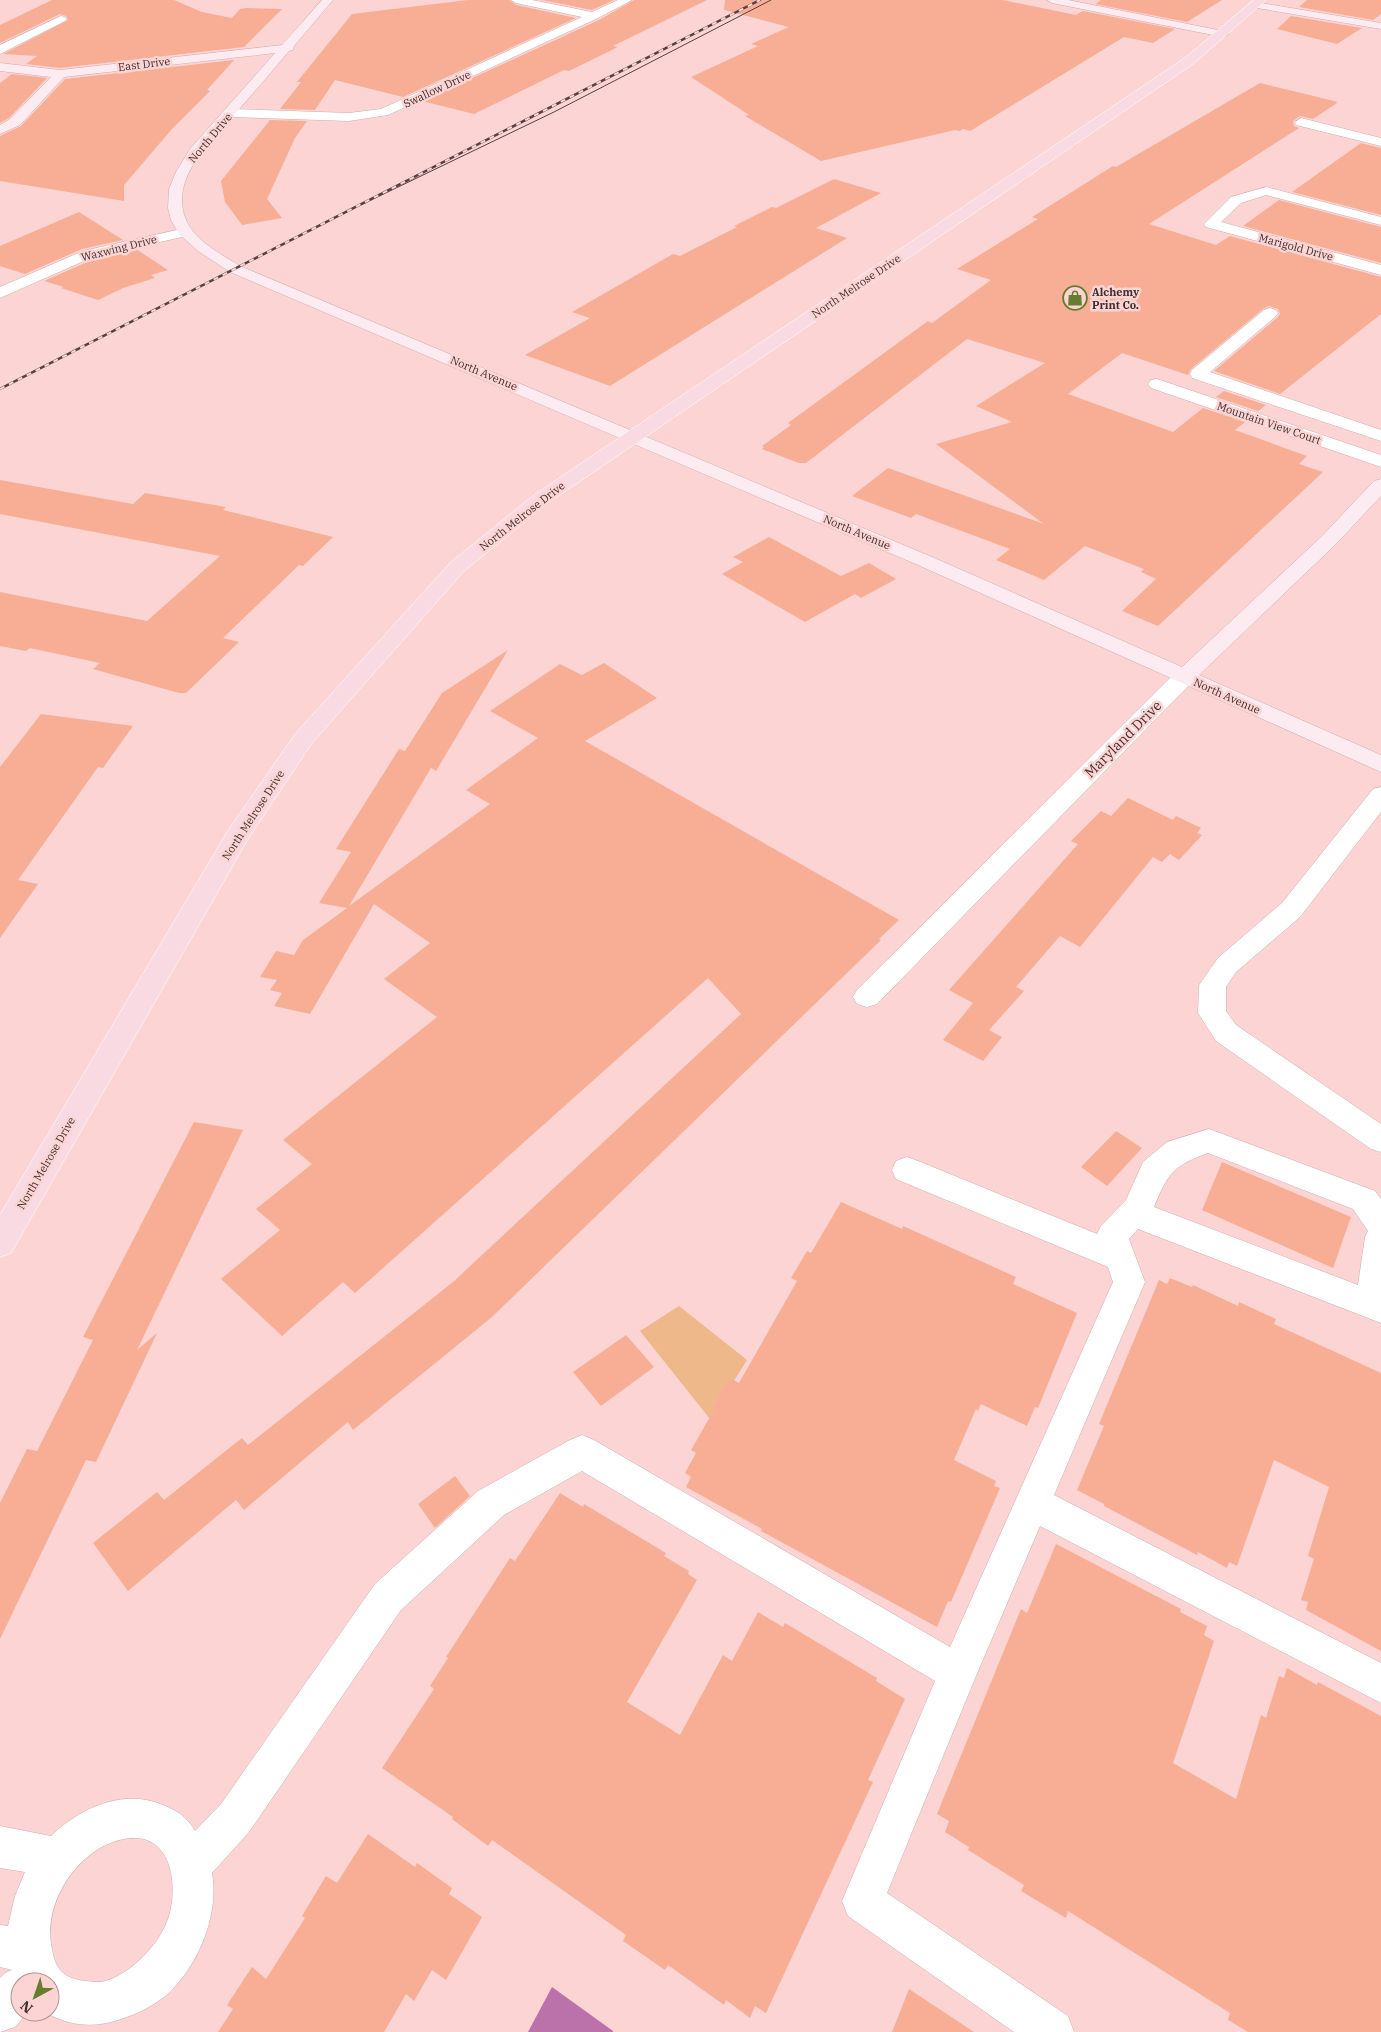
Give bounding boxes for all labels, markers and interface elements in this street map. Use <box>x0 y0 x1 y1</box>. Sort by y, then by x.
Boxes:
street label: East Drive <box>117 54 171 74</box>
street label: Swallow Drive <box>401 67 473 111</box>
street label: North Drive <box>185 110 235 166</box>
street label: Marigold Drive <box>1257 230 1335 264</box>
street label: Waxwing Drive <box>80 232 158 264</box>
street label: North Melrose Drive <box>809 251 903 321</box>
shop icon: Alchemy Print Co. <box>1062 285 1088 311</box>
place label: Alchemy Print Co. <box>1092 285 1140 312</box>
street label: North Avenue <box>448 353 520 393</box>
street label: Mountain View Court <box>1215 399 1323 447</box>
street label: North Melrose Drive <box>477 478 568 554</box>
street label: North Avenue <box>821 512 893 552</box>
street label: North Avenue <box>1191 675 1263 717</box>
street label: Maryland Drive <box>1081 697 1165 781</box>
street label: North Melrose Drive <box>219 767 287 863</box>
street label: North Melrose Drive <box>14 1114 78 1212</box>
north arrow <box>10 1972 60 2022</box>
text: N <box>17 1997 37 2017</box>

